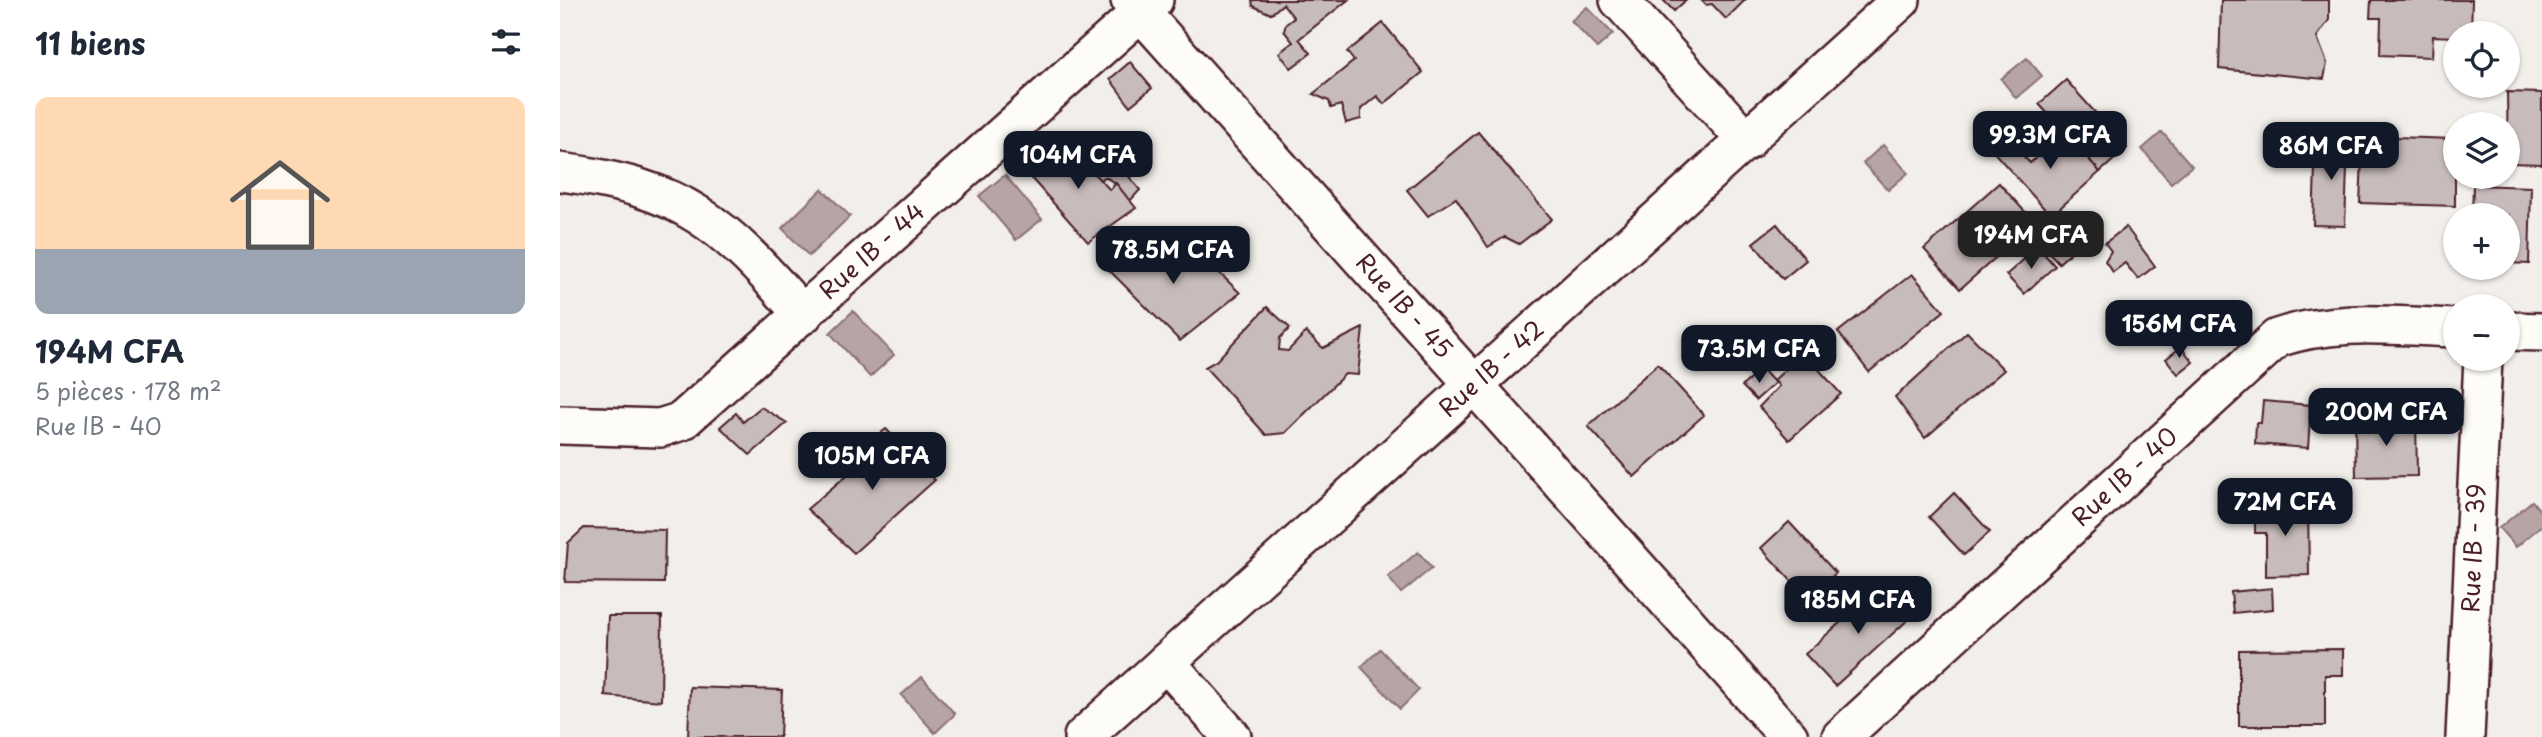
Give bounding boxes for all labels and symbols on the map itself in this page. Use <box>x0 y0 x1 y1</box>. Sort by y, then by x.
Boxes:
pin: 99.3M CFA <box>1970 111 2130 171</box>
pin: 86M CFA <box>2266 122 2396 182</box>
pin: 104M CFA <box>1006 132 1150 191</box>
street label: Rue IB - 44 <box>810 193 932 307</box>
pin: 194M CFA <box>1959 212 2103 271</box>
pin: 78.5M CFA <box>1093 226 1253 286</box>
street label: Rue IB - 45 <box>1349 244 1462 366</box>
pin: 156M CFA <box>2107 300 2251 360</box>
street label: Rue IB - 42 <box>1430 310 1551 424</box>
pin: 73.5M CFA <box>1679 326 1839 385</box>
pin: 200M CFA <box>2314 388 2458 448</box>
street label: Rue IB - 40 <box>2063 418 2185 534</box>
pin: 105M CFA <box>800 433 944 492</box>
pin: 72M CFA <box>2220 478 2350 538</box>
street label: Rue IB - 39 <box>2451 483 2493 613</box>
pin: 185M CFA <box>1786 576 1930 636</box>

